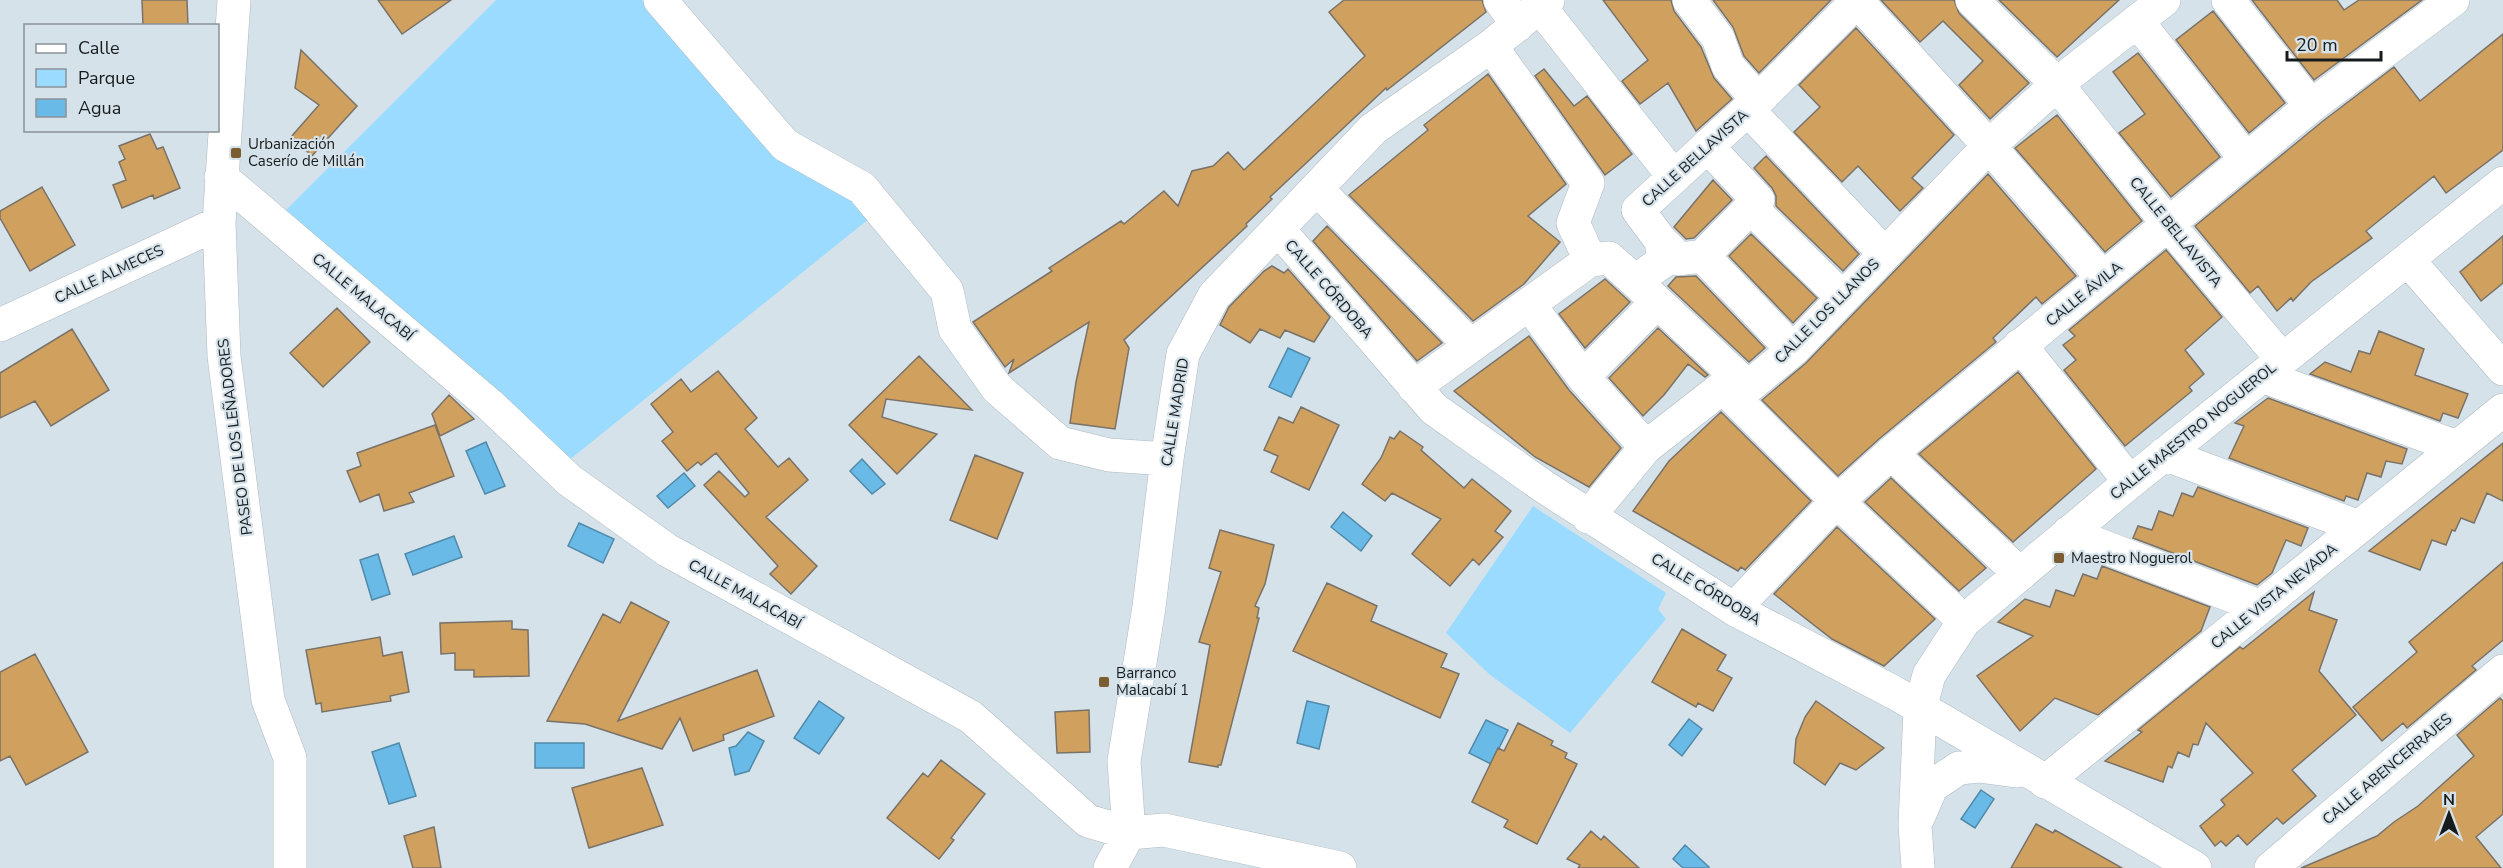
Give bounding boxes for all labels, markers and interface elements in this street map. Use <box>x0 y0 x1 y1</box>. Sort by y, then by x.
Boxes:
legend <box>24 24 219 132</box>
scale bar <box>2287 24 2382 62</box>
text: 20 m <box>2296 33 2338 57</box>
text: Calle <box>78 36 120 60</box>
text: Parque <box>78 66 135 90</box>
text: Agua <box>78 96 121 120</box>
street label: CALLE BELLAVISTA <box>1638 105 1753 211</box>
place label: Urbanización Caserío de Millán <box>248 134 364 171</box>
marker: Urbanización Caserío de Millán <box>229 146 243 160</box>
street label: CALLE BELLAVISTA <box>2125 173 2227 291</box>
street label: CALLE CÓRDOBA <box>1281 235 1378 343</box>
street label: CALLE ALMECES <box>51 240 167 308</box>
street label: CALLE MALACABÍ <box>308 249 419 346</box>
street label: CALLE LOS LLANOS <box>1770 254 1884 368</box>
street label: CALLE ÁVILA <box>2042 257 2126 331</box>
street label: PASEO DE LOS LEÑADORES <box>213 338 257 536</box>
street label: CALLE MADRID <box>1157 356 1193 468</box>
street label: CALLE MAESTRO NOGUEROL <box>2106 358 2280 504</box>
street label: CALLE VISTA NEVADA <box>2206 539 2342 653</box>
street label: CALLE CÓRDOBA <box>1647 547 1765 630</box>
place label: Maestro Noguerol <box>2071 548 2193 568</box>
marker: Maestro Noguerol <box>2052 551 2066 565</box>
street label: CALLE MALACABÍ <box>685 555 806 634</box>
place label: Barranco Malacabí 1 <box>1116 663 1189 700</box>
marker: Barranco Malacabí 1 <box>1097 675 1111 689</box>
street label: CALLE ABENCERRAJES <box>2319 710 2455 828</box>
north arrow <box>2419 784 2479 844</box>

